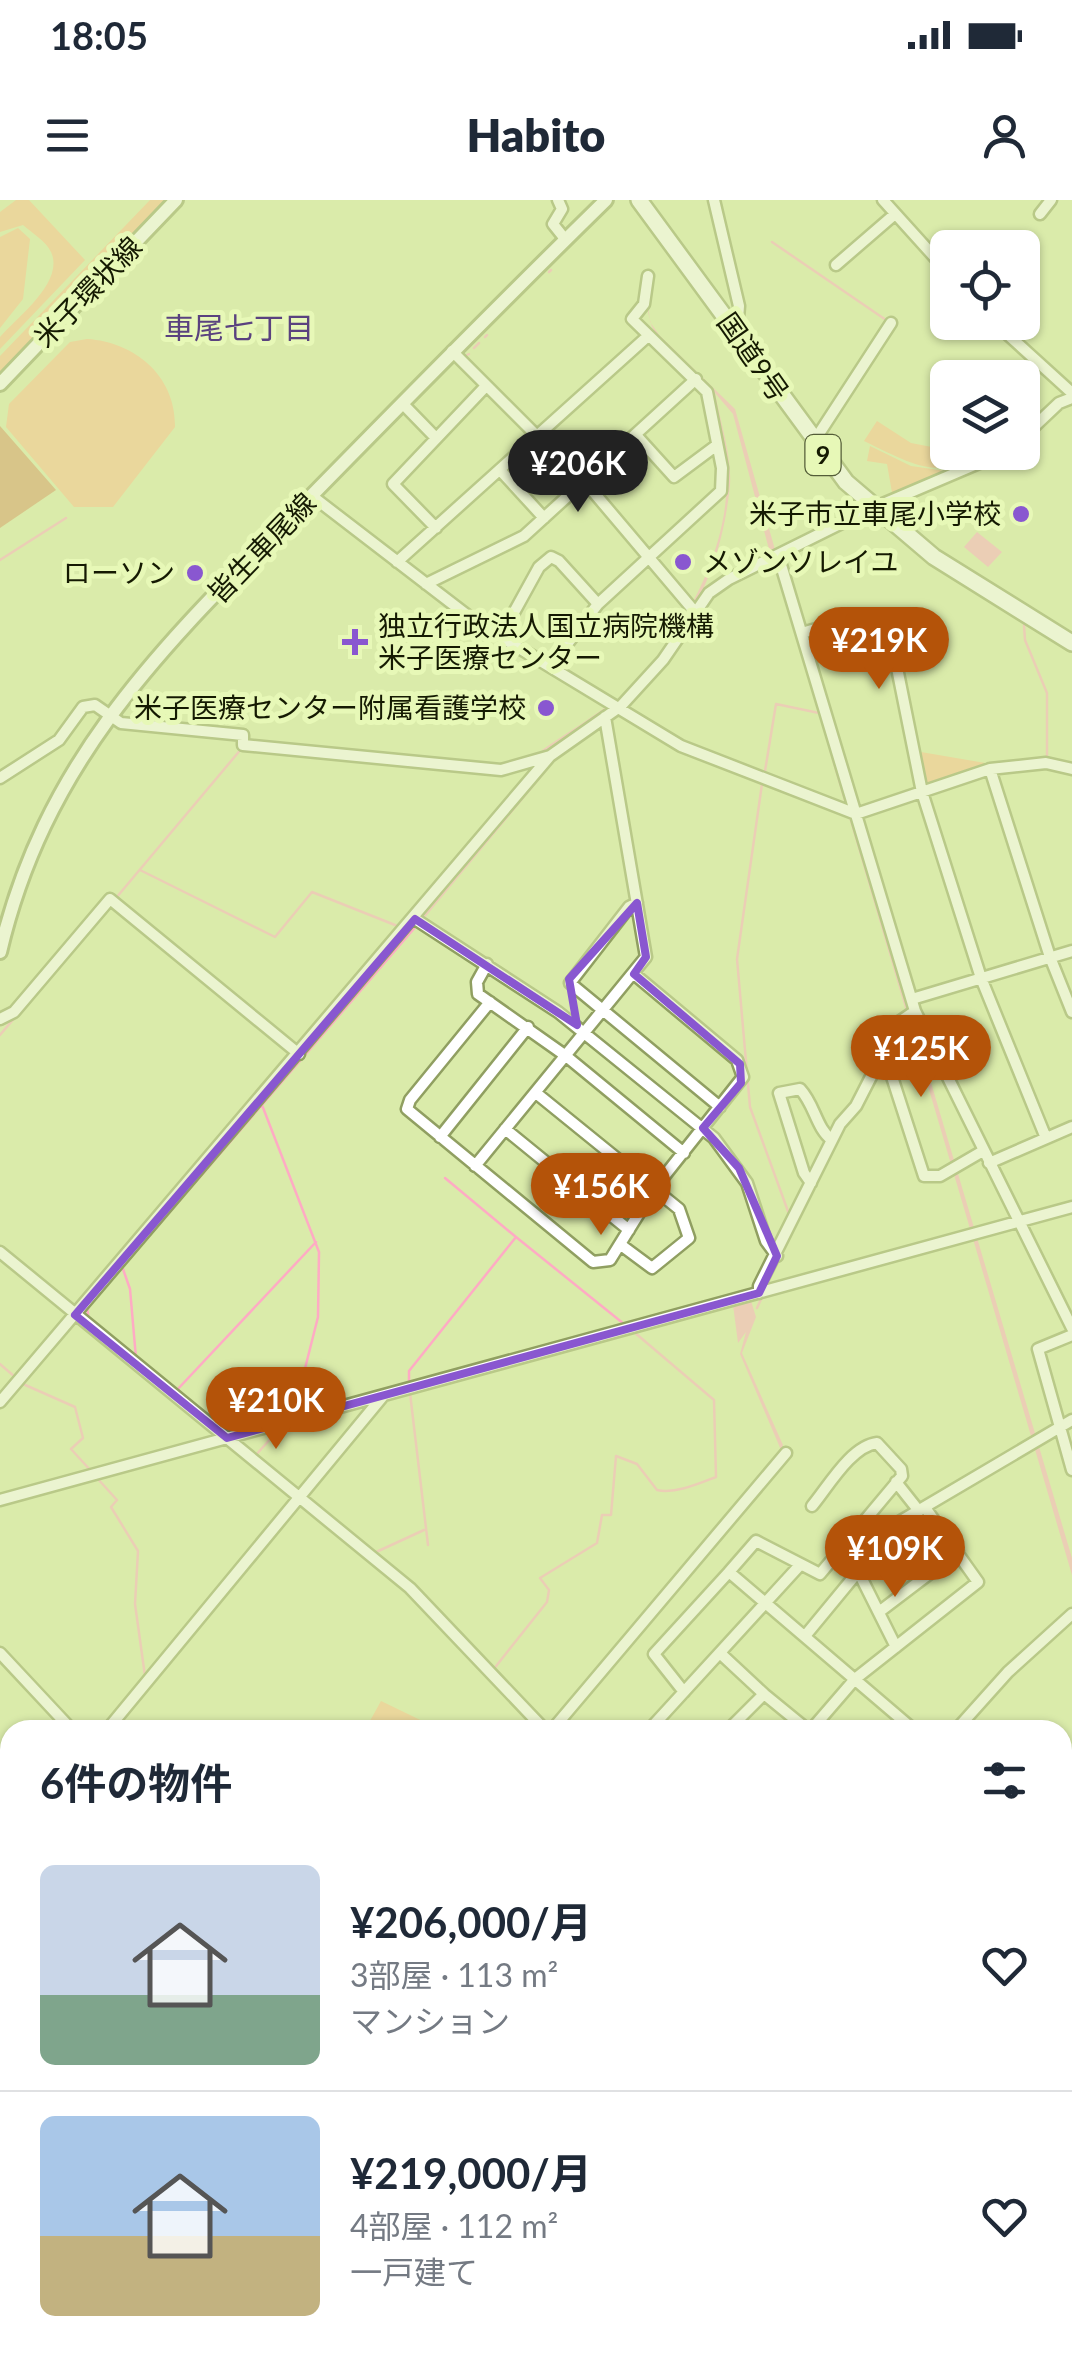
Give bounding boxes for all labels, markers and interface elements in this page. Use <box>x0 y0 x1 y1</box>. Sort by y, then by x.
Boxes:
text: 18:05 <box>50 12 148 58</box>
icon: menu <box>40 108 95 163</box>
text: Habito <box>467 108 605 162</box>
icon: person <box>977 108 1032 163</box>
street label: 米子環状線 <box>26 229 148 353</box>
map controls <box>930 230 1040 470</box>
button: locate <box>930 230 1040 340</box>
street label: 国道9号 <box>711 306 796 407</box>
district label: 車尾七丁目 <box>164 309 314 345</box>
button: layers <box>930 360 1040 470</box>
pin: ¥206K <box>508 430 648 515</box>
road number: 9 <box>806 435 840 475</box>
text: ¥206K <box>530 443 626 482</box>
street label: 皆生車尾線 <box>200 485 322 609</box>
place label: 米子市立車尾小学校 <box>749 496 1001 530</box>
marker: 米子市立車尾小学校 <box>1010 503 1032 525</box>
place label: メゾンソレイユ <box>703 544 898 578</box>
marker: メゾンソレイユ <box>672 551 694 573</box>
place label: ローソン <box>63 555 175 589</box>
marker: ローソン <box>184 562 206 584</box>
pin: ¥219K <box>809 607 949 692</box>
place label: 独立行政法人国立病院機構 米子医療センター <box>378 608 714 674</box>
text: ¥219K <box>831 620 927 659</box>
marker: 独立行政法人国立病院機構 米子医療センター <box>342 629 368 655</box>
place label: 米子医療センター附属看護学校 <box>134 690 526 724</box>
marker: 米子医療センター附属看護学校 <box>535 697 557 719</box>
pin: ¥125K <box>851 1015 991 1100</box>
text: ¥125K <box>873 1028 969 1067</box>
pin: ¥156K <box>531 1153 671 1238</box>
text: ¥156K <box>553 1166 649 1205</box>
pin: ¥210K <box>206 1367 346 1452</box>
text: ¥210K <box>228 1380 324 1419</box>
pin: ¥109K <box>825 1515 965 1600</box>
text: ¥109K <box>847 1528 943 1567</box>
icon: filters <box>977 1753 1032 1808</box>
text: 6件の物件 <box>40 1758 232 1808</box>
text: ¥206,000/月 <box>350 1897 592 1947</box>
icon: home <box>120 1905 240 2025</box>
icon: heart <box>977 1938 1032 1993</box>
text: 3部屋 · 113 m² <box>350 1955 558 1994</box>
text: マンション <box>350 2001 510 2040</box>
text: ¥219,000/月 <box>350 2148 592 2198</box>
icon: home <box>120 2156 240 2276</box>
icon: heart <box>977 2189 1032 2244</box>
text: 4部屋 · 112 m² <box>350 2206 558 2245</box>
text: 一戸建て <box>350 2252 478 2291</box>

